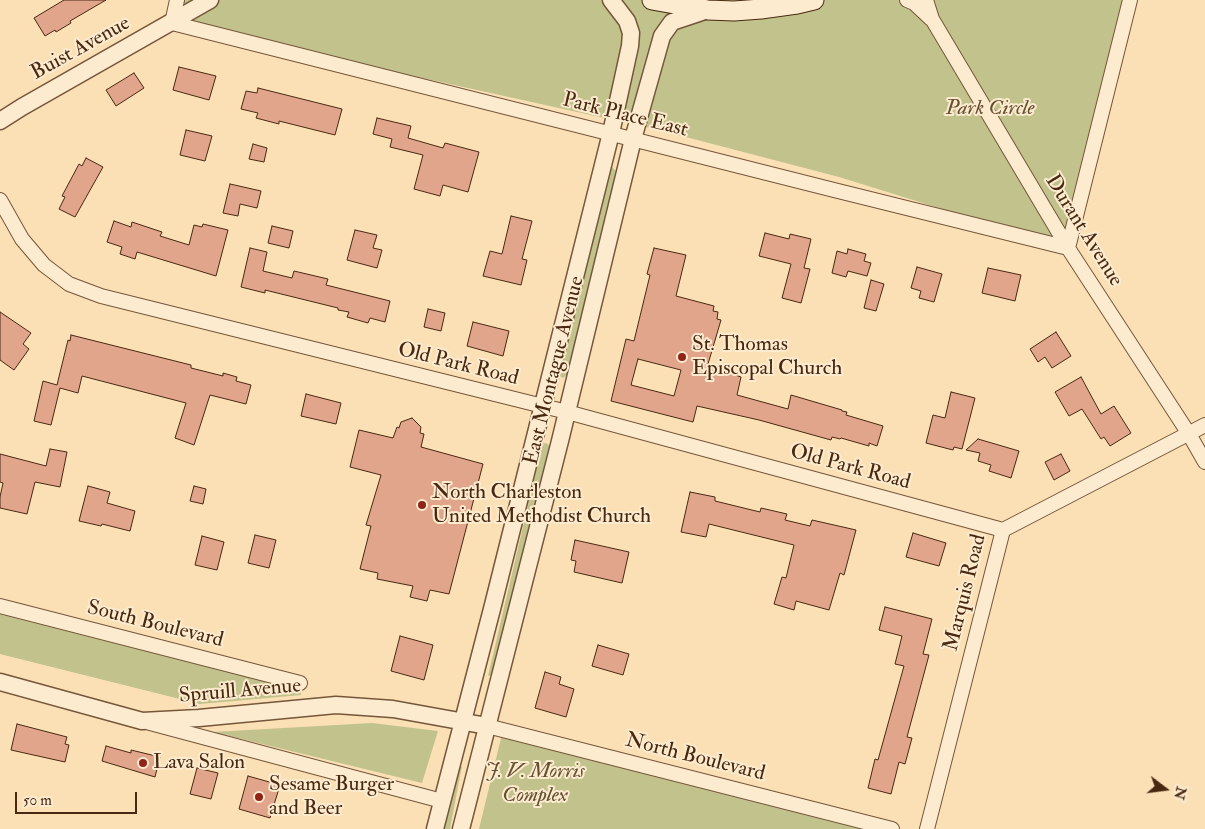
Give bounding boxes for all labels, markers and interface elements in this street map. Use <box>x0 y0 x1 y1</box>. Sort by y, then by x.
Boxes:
street label: Buist Avenue <box>27 11 135 87</box>
street label: Park Place East <box>560 88 690 144</box>
park label: Park Circle <box>945 96 1035 122</box>
street label: Durant Avenue <box>1039 170 1127 292</box>
street label: East Montague Avenue <box>519 274 591 468</box>
place label: St. Thomas Episcopal Church <box>692 332 842 382</box>
street label: Old Park Road <box>395 338 521 392</box>
marker: St. Thomas Episcopal Church <box>676 351 688 363</box>
street label: Old Park Road <box>787 440 913 496</box>
place label: North Charleston United Methodist Church <box>432 480 651 530</box>
marker: North Charleston United Methodist Church <box>416 499 428 511</box>
street label: Marquis Road <box>939 532 993 654</box>
street label: South Boulevard <box>84 596 226 654</box>
street label: Spruill Avenue <box>178 674 302 710</box>
street label: North Boulevard <box>623 728 767 788</box>
place label: Lava Salon <box>153 750 245 776</box>
marker: Lava Salon <box>137 757 149 769</box>
park label: J. V. Morris Complex <box>486 759 584 809</box>
north arrow <box>1140 764 1190 814</box>
place label: Sesame Burger and Beer <box>269 772 394 822</box>
scale bar <box>18 782 140 814</box>
text: N <box>1170 785 1190 801</box>
text: 50 m <box>23 791 52 810</box>
marker: Sesame Burger and Beer <box>253 791 265 803</box>

